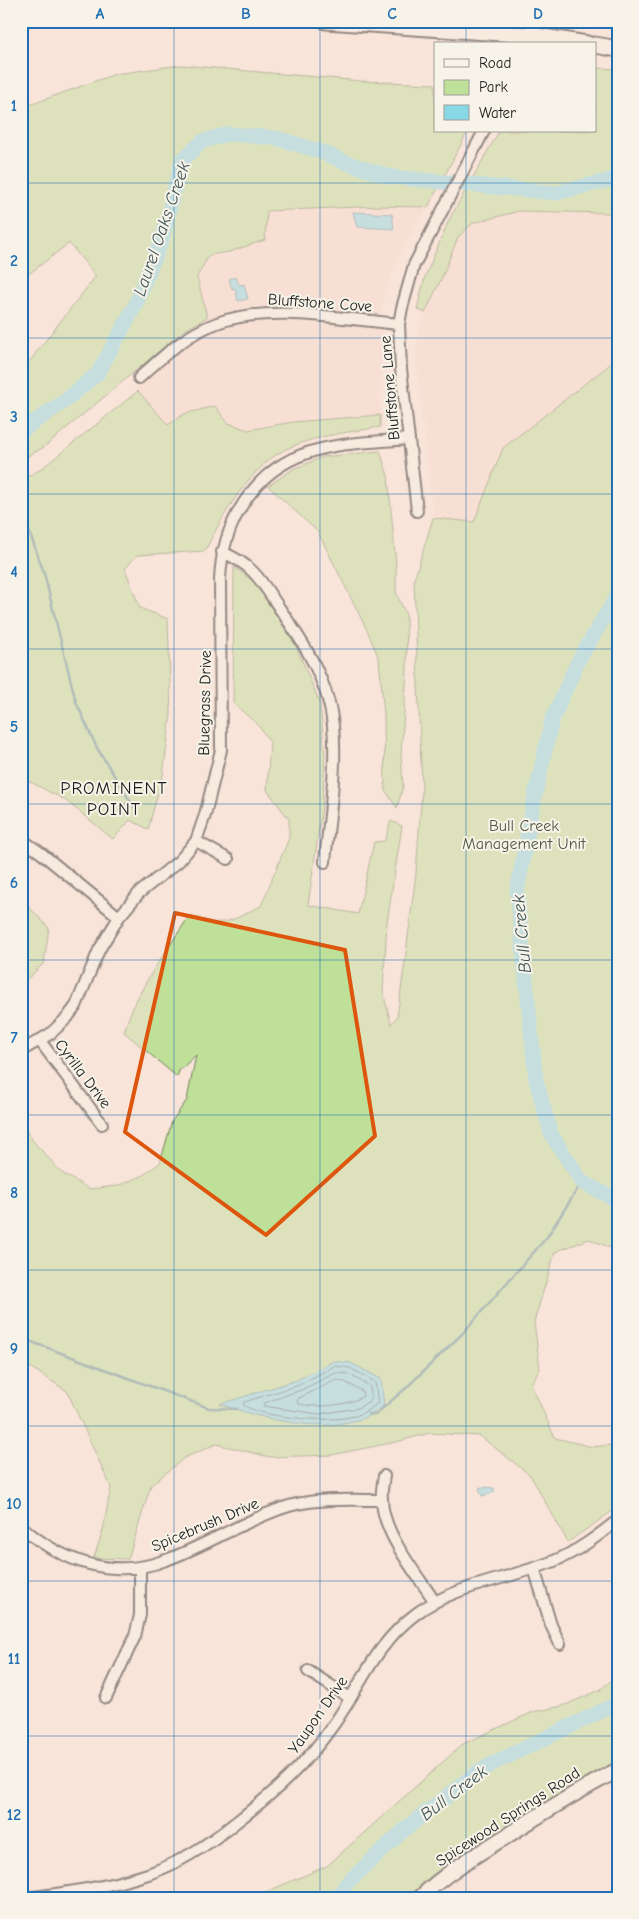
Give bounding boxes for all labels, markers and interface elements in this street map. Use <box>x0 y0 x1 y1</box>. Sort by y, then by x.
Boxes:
text: A <box>96 5 105 23</box>
text: B <box>241 5 251 23</box>
text: C <box>387 5 397 23</box>
text: D <box>533 5 543 23</box>
legend <box>434 42 596 132</box>
text: Road <box>479 54 511 72</box>
text: Park <box>479 78 508 96</box>
text: 1 <box>11 97 17 115</box>
text: Water <box>479 104 516 122</box>
water label: Laurel Oaks Creek <box>129 159 195 299</box>
text: 2 <box>10 252 18 270</box>
street label: Bluffstone Cove <box>267 290 373 316</box>
street label: Bluffstone Lane <box>376 335 404 441</box>
text: 3 <box>10 408 18 426</box>
text: 4 <box>10 563 18 581</box>
street label: Bluegrass Drive <box>195 650 215 756</box>
text: 5 <box>10 718 18 736</box>
district label: PROMINENT POINT <box>60 778 168 820</box>
park label: Bull Creek Management Unit <box>462 817 586 853</box>
text: 6 <box>10 874 18 892</box>
water label: Bull Creek <box>508 893 536 974</box>
text: 7 <box>10 1029 18 1047</box>
street label: Cyrilla Drive <box>51 1036 115 1112</box>
text: 8 <box>10 1184 18 1202</box>
text: 9 <box>10 1340 18 1358</box>
street label: Spicebrush Drive <box>149 1494 261 1556</box>
text: 10 <box>6 1495 22 1513</box>
text: 11 <box>8 1650 20 1668</box>
street label: Yaupon Drive <box>285 1673 351 1757</box>
water label: Bull Creek <box>416 1761 492 1825</box>
street label: Spicewood Springs Road <box>433 1764 583 1870</box>
text: 12 <box>7 1806 21 1824</box>

